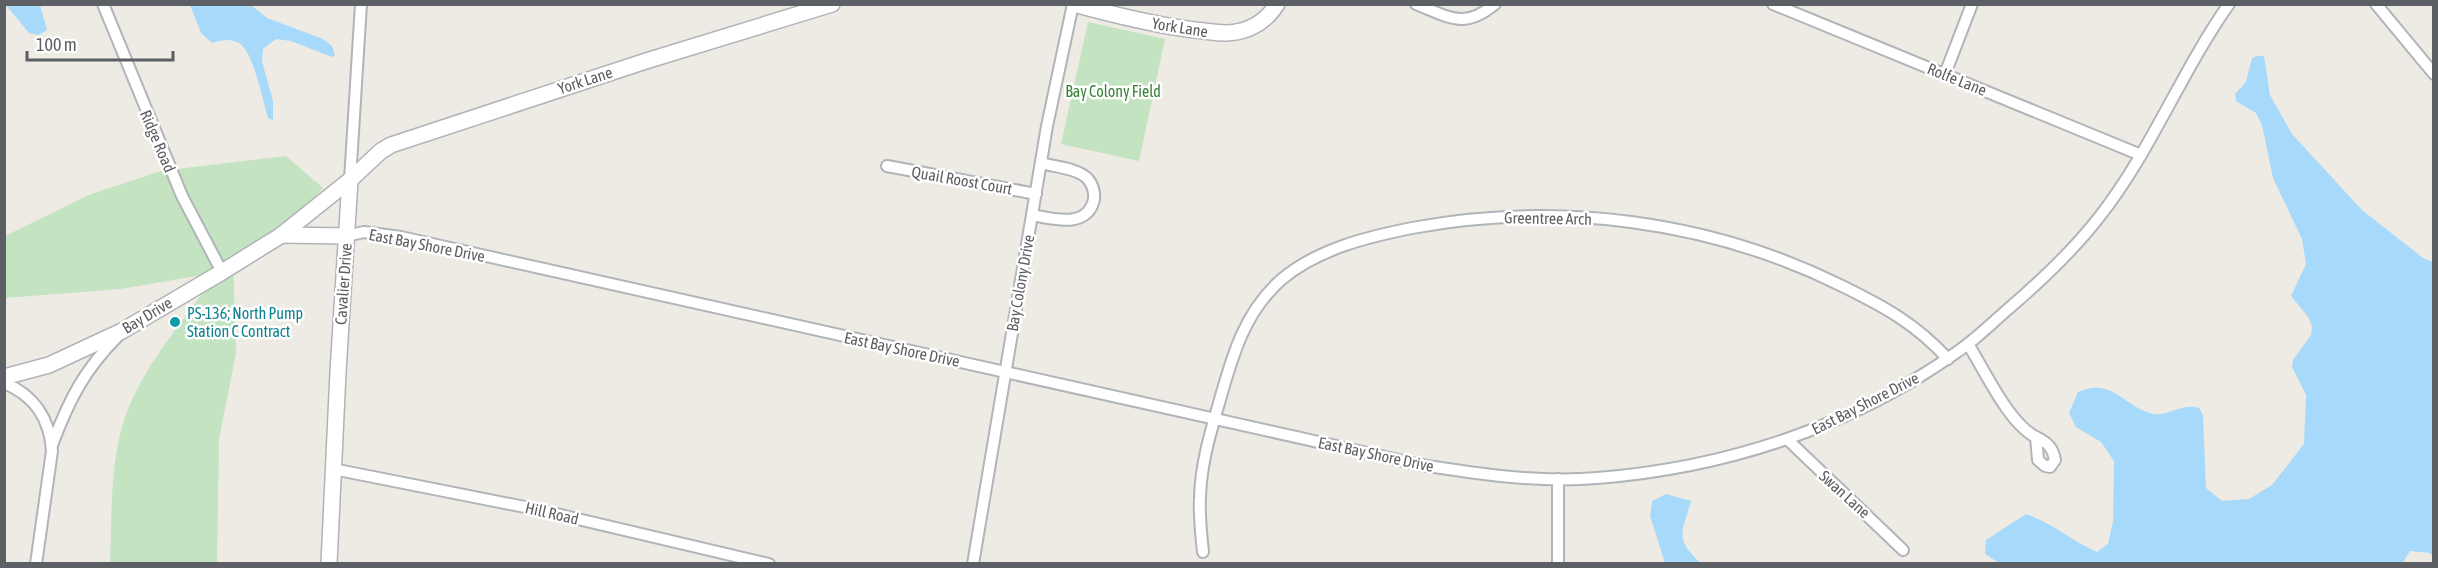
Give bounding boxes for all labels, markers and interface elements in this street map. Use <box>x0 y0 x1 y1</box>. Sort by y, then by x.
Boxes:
street label: York Lane <box>1151 14 1209 40</box>
scale bar <box>27 24 172 62</box>
text: 100 m <box>36 34 77 55</box>
street label: Rolfe Lane <box>1925 59 1989 99</box>
street label: York Lane <box>555 63 615 97</box>
park label: Bay Colony Field <box>1065 82 1161 101</box>
street label: Ridge Road <box>136 107 179 175</box>
street label: Quail Roost Court <box>910 162 1014 198</box>
street label: Greentree Arch <box>1504 208 1592 228</box>
street label: East Bay Shore Drive <box>367 225 487 266</box>
street label: Bay Colony Drive <box>1003 233 1038 333</box>
street label: Cavalier Drive <box>331 243 355 325</box>
street label: Bay Drive <box>119 293 176 338</box>
place label: PS-136; North Pump Station C Contract <box>187 304 303 340</box>
marker: PS-136; North Pump Station C Contract <box>168 315 182 329</box>
street label: East Bay Shore Drive <box>842 328 961 371</box>
street label: East Bay Shore Drive <box>1808 368 1922 439</box>
street label: East Bay Shore Drive <box>1316 433 1435 476</box>
street label: Swan Lane <box>1816 467 1874 521</box>
street label: Hill Road <box>524 498 580 528</box>

